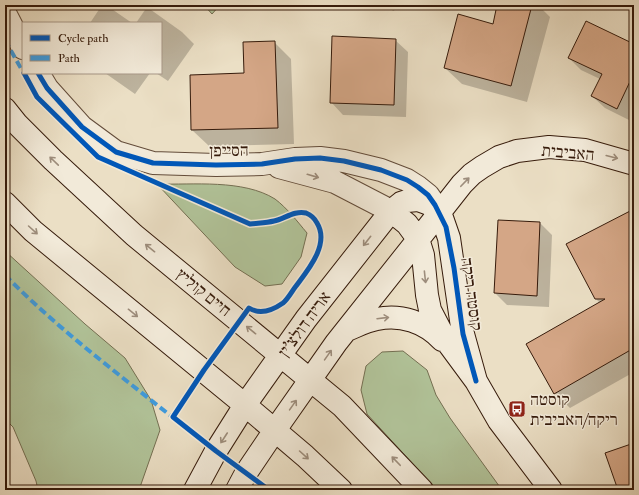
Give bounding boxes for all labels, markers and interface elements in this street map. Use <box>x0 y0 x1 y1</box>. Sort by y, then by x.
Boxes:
legend <box>22 22 162 74</box>
text: Cycle path <box>58 31 109 46</box>
text: Path <box>58 51 81 66</box>
street label: הסייפן <box>209 140 249 161</box>
street label: האביבית <box>541 140 595 165</box>
one-way arrow <box>605 154 618 161</box>
one-way arrow <box>49 156 59 166</box>
one-way arrow <box>307 173 320 180</box>
one-way arrow <box>460 177 469 187</box>
one-way arrow <box>28 225 38 235</box>
one-way arrow <box>363 236 371 247</box>
one-way arrow <box>145 244 156 252</box>
street label: קוסטה ריקה <box>456 256 487 332</box>
street label: חיים קוליץ <box>172 264 235 321</box>
one-way arrow <box>421 270 428 283</box>
street label: אריה דולצ'ין <box>274 287 335 361</box>
one-way arrow <box>128 308 138 317</box>
one-way arrow <box>376 314 389 322</box>
one-way arrow <box>246 326 256 335</box>
one-way arrow <box>324 349 332 360</box>
place label: קוסטה ריקה/האביבית <box>530 389 618 430</box>
one-way arrow <box>289 399 297 410</box>
bus stop icon: קוסטה ריקה/האביבית <box>507 399 527 419</box>
one-way arrow <box>220 432 228 443</box>
one-way arrow <box>299 451 310 460</box>
one-way arrow <box>391 456 401 466</box>

